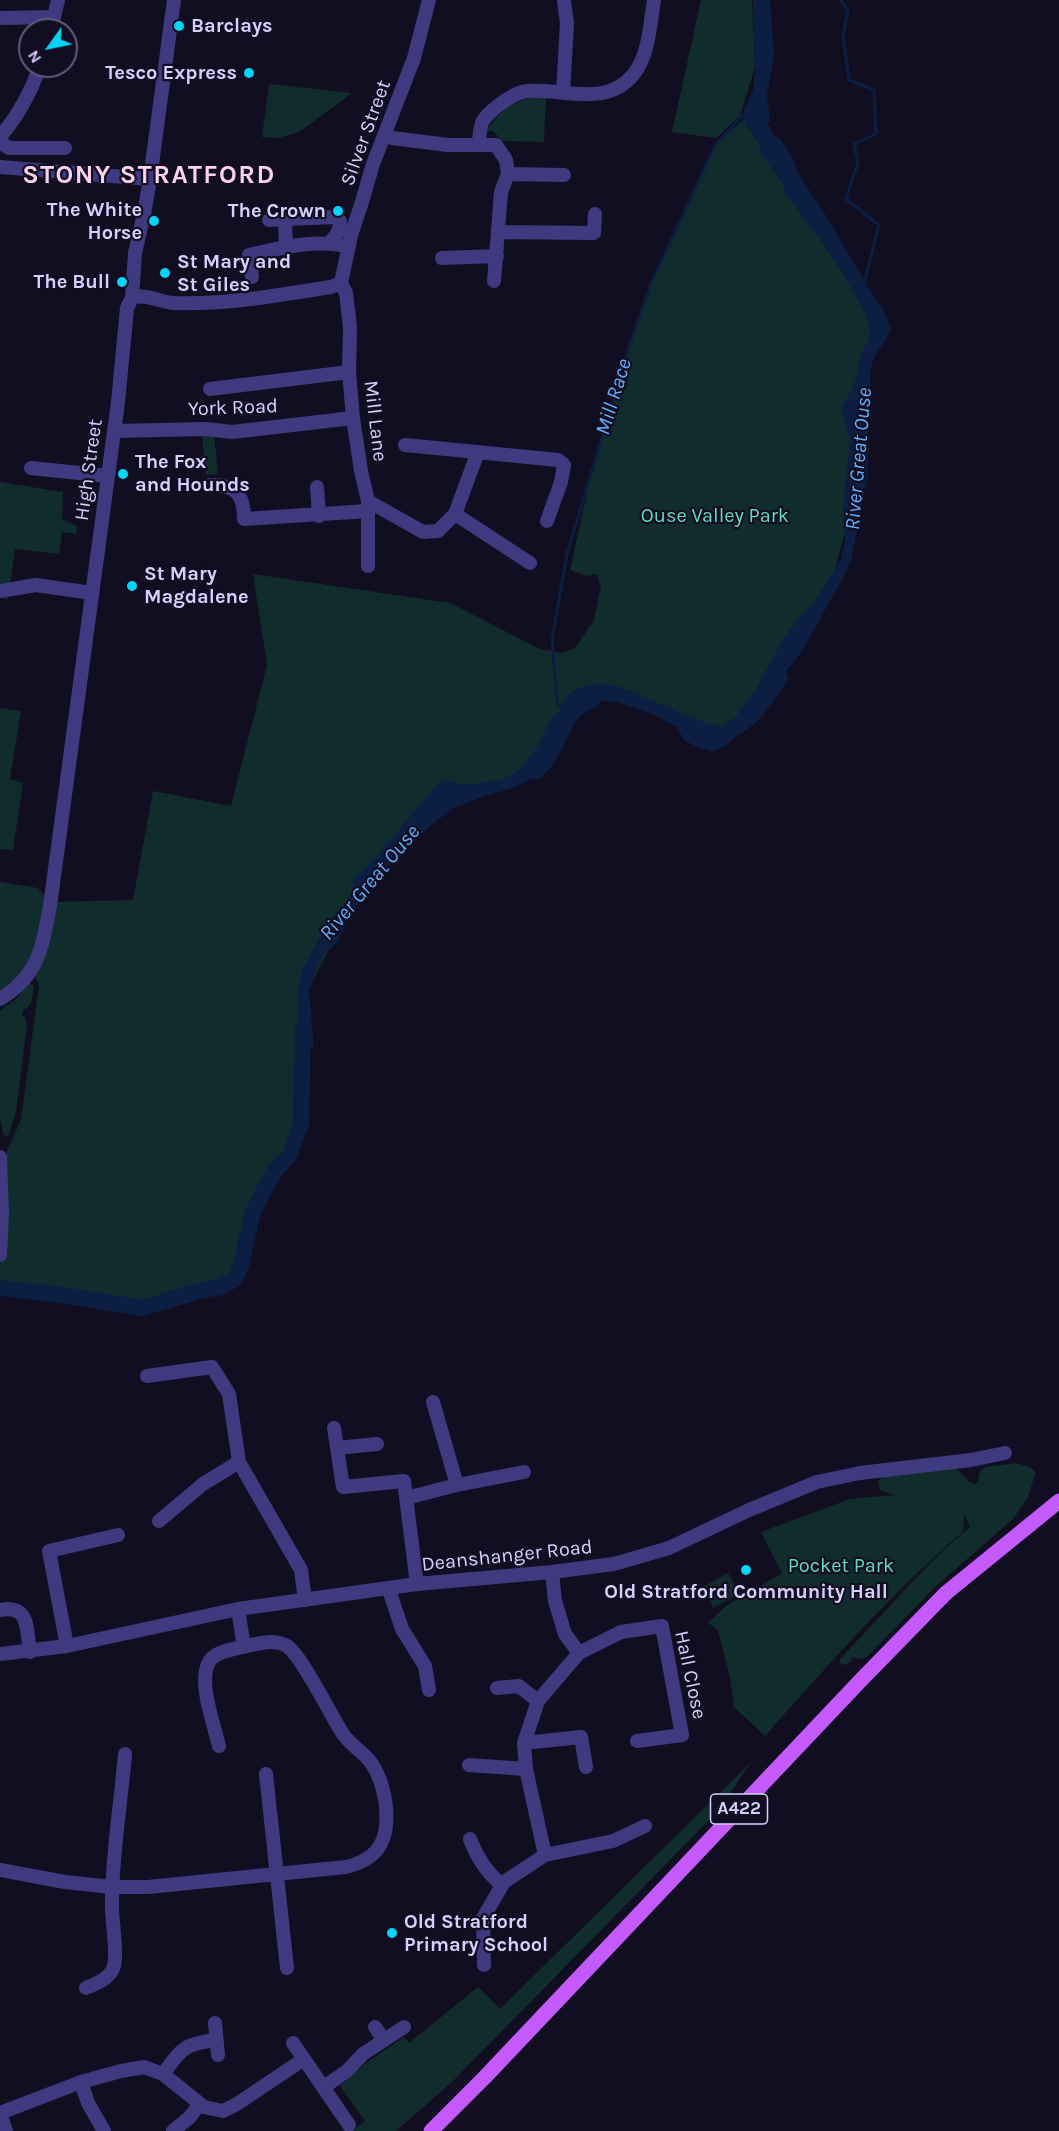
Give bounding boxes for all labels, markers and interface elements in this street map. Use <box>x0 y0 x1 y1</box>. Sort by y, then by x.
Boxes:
place label: Barclays <box>191 14 273 38</box>
north arrow <box>18 18 78 78</box>
marker: Barclays <box>172 19 186 33</box>
text: N <box>23 47 45 67</box>
place label: Tesco Express <box>105 61 237 85</box>
marker: Tesco Express <box>242 66 256 80</box>
street label: Silver Street <box>336 77 396 189</box>
district label: STONY STRATFORD <box>22 160 276 192</box>
place label: The White Horse <box>47 198 142 245</box>
place label: The Crown <box>228 199 326 223</box>
marker: The Crown <box>331 204 345 218</box>
marker: The White Horse <box>147 214 161 228</box>
place label: St Mary and St Giles <box>177 250 291 297</box>
marker: St Mary and St Giles <box>158 266 172 280</box>
place label: The Bull <box>34 270 110 294</box>
marker: The Bull <box>115 275 129 289</box>
water label: Mill Race <box>590 356 638 438</box>
street label: Mill Lane <box>358 379 392 463</box>
water label: River Great Ouse <box>840 387 878 531</box>
street label: York Road <box>188 394 278 422</box>
street label: High Street <box>70 418 108 522</box>
place label: The Fox and Hounds <box>135 450 250 497</box>
marker: The Fox and Hounds <box>116 467 130 481</box>
park label: Ouse Valley Park <box>641 504 789 528</box>
place label: St Mary Magdalene <box>144 562 249 609</box>
marker: St Mary Magdalene <box>125 579 139 593</box>
water label: River Great Ouse <box>314 820 426 946</box>
street label: Deanshanger Road <box>420 1535 594 1577</box>
park label: Pocket Park <box>788 1554 894 1578</box>
marker: Old Stratford Community Hall <box>739 1563 753 1577</box>
place label: Old Stratford Community Hall <box>604 1580 888 1604</box>
street label: Hall Close <box>669 1629 711 1721</box>
road number: A422 <box>710 1794 768 1824</box>
place label: Old Stratford Primary School <box>404 1910 548 1957</box>
marker: Old Stratford Primary School <box>385 1926 399 1940</box>

